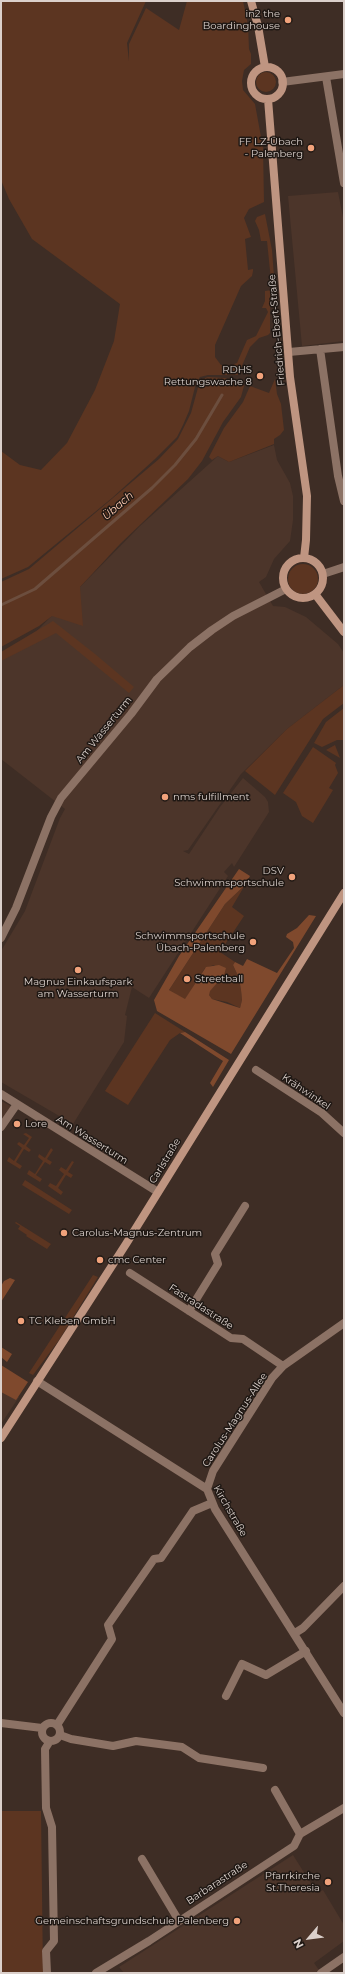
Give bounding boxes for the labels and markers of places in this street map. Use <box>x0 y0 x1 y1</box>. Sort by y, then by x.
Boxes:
place label: in2 the Boardinghouse <box>203 8 280 32</box>
marker: in2 the Boardinghouse <box>283 15 293 25</box>
place label: FF LZ-Übach - Palenberg <box>239 136 303 160</box>
marker: FF LZ-Übach - Palenberg <box>306 143 316 153</box>
place label: RDHS Rettungswache 8 <box>164 364 252 388</box>
marker: RDHS Rettungswache 8 <box>255 371 265 381</box>
place label: nms fulfillment <box>173 791 250 803</box>
marker: nms fulfillment <box>160 792 170 802</box>
place label: DSV Schwimmsportschule <box>174 865 284 888</box>
marker: DSV Schwimmsportschule <box>287 872 297 882</box>
place label: Schwimmsportschule Übach-Palenberg <box>135 930 245 954</box>
marker: Schwimmsportschule Übach-Palenberg <box>248 937 258 947</box>
marker: Magnus Einkaufspark am Wasserturm <box>73 965 83 975</box>
place label: Streetball <box>195 973 243 985</box>
marker: Streetball <box>182 974 192 984</box>
place label: Magnus Einkaufspark am Wasserturm <box>24 976 132 1000</box>
place label: Lore <box>25 1118 47 1130</box>
marker: Lore <box>12 1119 22 1129</box>
place label: Carolus-Magnus-Zentrum <box>72 1227 202 1239</box>
marker: Carolus-Magnus-Zentrum <box>59 1228 69 1238</box>
place label: cmc Center <box>108 1254 166 1266</box>
marker: cmc Center <box>95 1255 105 1265</box>
place label: TC Kleben GmbH <box>29 1315 116 1327</box>
marker: TC Kleben GmbH <box>16 1316 26 1326</box>
place label: Pfarrkirche St.Theresia <box>265 1870 320 1894</box>
marker: Pfarrkirche St.Theresia <box>323 1877 333 1887</box>
place label: Gemeinschaftsgrundschule Palenberg <box>35 1915 229 1927</box>
marker: Gemeinschaftsgrundschule Palenberg <box>232 1916 242 1926</box>

